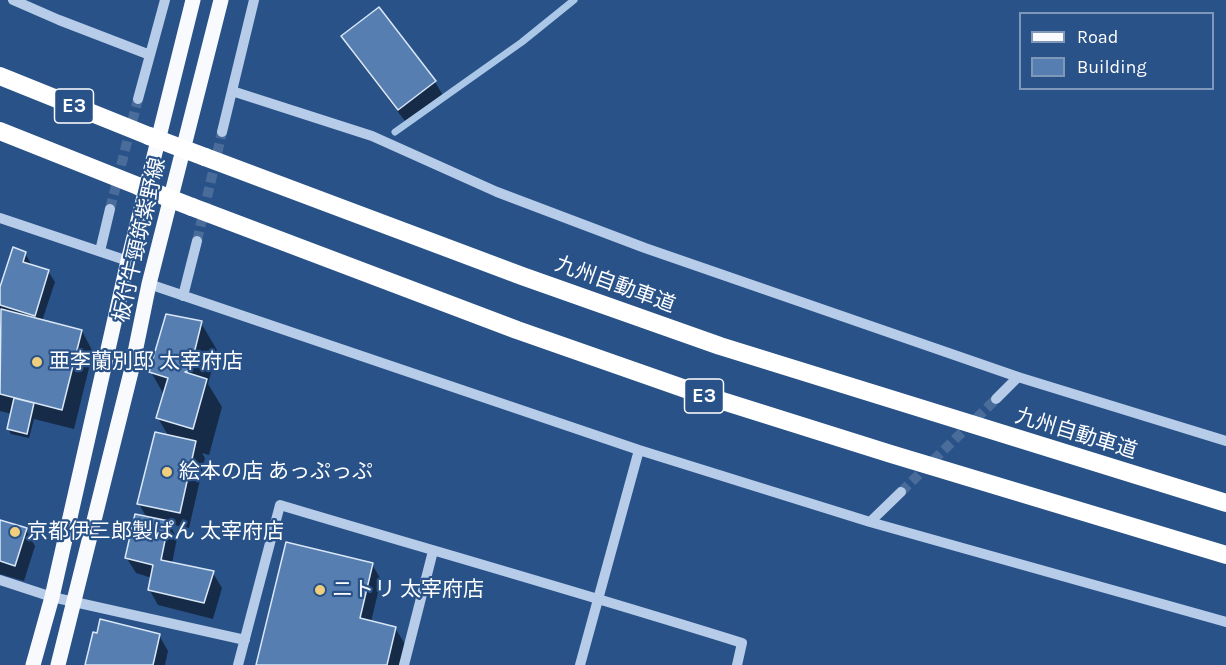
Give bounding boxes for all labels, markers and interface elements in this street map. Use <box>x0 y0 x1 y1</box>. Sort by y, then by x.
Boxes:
legend <box>1019 12 1214 90</box>
text: Road <box>1077 26 1118 48</box>
text: Building <box>1077 56 1147 78</box>
road number: E3 <box>54 89 94 123</box>
street label: 板付牛頸筑紫野線 <box>109 155 171 325</box>
street label: 九州自動車道 <box>551 252 679 318</box>
place label: 亜李蘭別邸 太宰府店 <box>49 349 243 375</box>
marker: 亜李蘭別邸 太宰府店 <box>30 355 44 369</box>
road number: E3 <box>684 379 724 413</box>
street label: 九州自動車道 <box>1012 404 1140 464</box>
place label: 絵本の店 あっぷっぷ <box>179 459 373 485</box>
marker: 絵本の店 あっぷっぷ <box>160 465 174 479</box>
place label: 京都伊三郎製ぱん 太宰府店 <box>27 519 284 545</box>
marker: 京都伊三郎製ぱん 太宰府店 <box>8 525 22 539</box>
place label: ニトリ 太宰府店 <box>332 577 484 603</box>
marker: ニトリ 太宰府店 <box>313 583 327 597</box>

